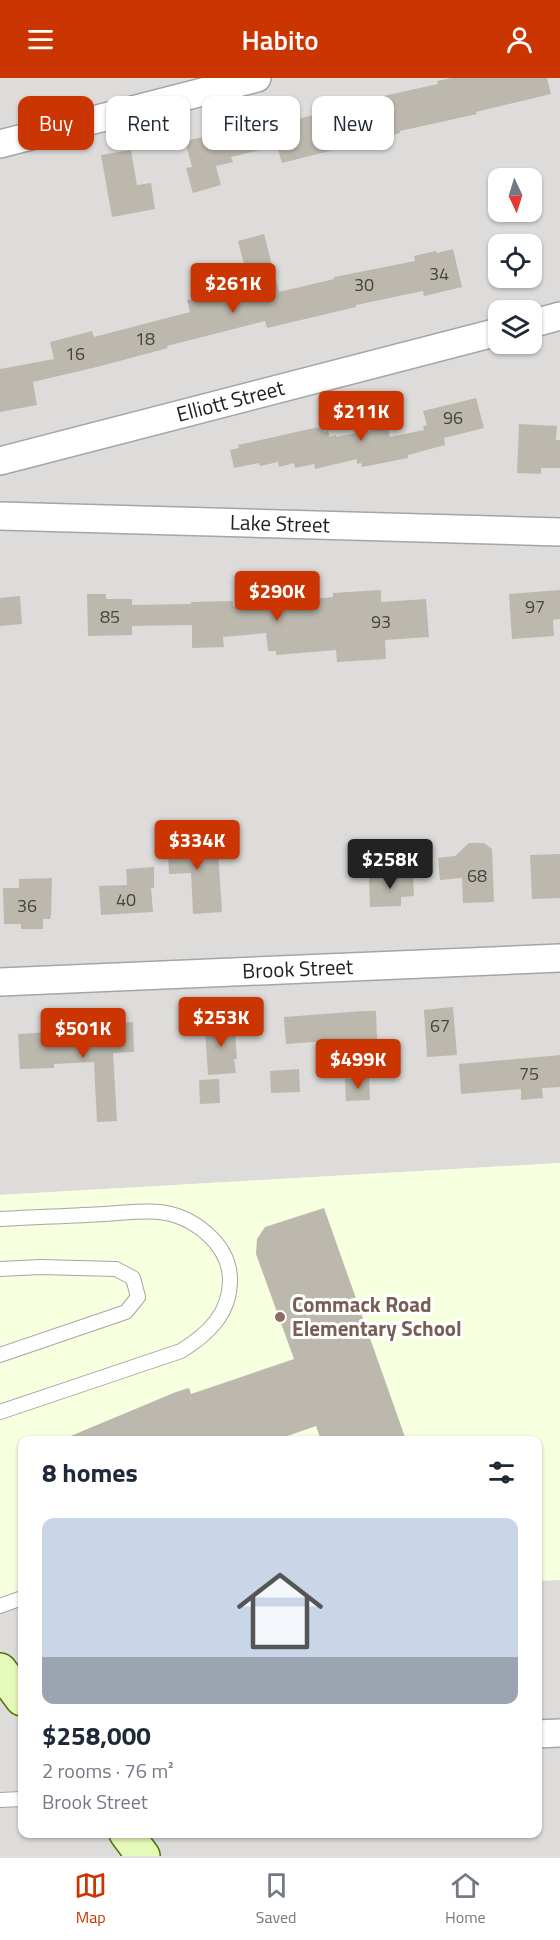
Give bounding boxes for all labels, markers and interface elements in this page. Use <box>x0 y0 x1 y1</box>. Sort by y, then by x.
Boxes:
text: Habito <box>242 19 318 60</box>
icon: menu <box>24 23 57 56</box>
icon: person <box>503 23 536 56</box>
chip: Buy <box>18 96 94 150</box>
chip: Rent <box>106 96 190 150</box>
chip: Filters <box>202 96 300 150</box>
chip: New <box>312 96 394 150</box>
north arrow <box>488 168 542 222</box>
map controls <box>488 168 542 354</box>
button: locate <box>488 234 542 288</box>
house number: 34 <box>429 260 449 287</box>
pin: $261K <box>191 263 275 314</box>
text: $261K <box>205 267 261 298</box>
house number: 30 <box>354 271 374 298</box>
button: layers <box>488 300 542 354</box>
house number: 18 <box>135 325 155 352</box>
house number: 16 <box>65 340 85 367</box>
street label: Elliott Street <box>173 371 288 430</box>
pin: $211K <box>319 391 403 442</box>
text: $211K <box>333 395 389 426</box>
house number: 96 <box>443 404 463 431</box>
street label: Lake Street <box>230 506 331 540</box>
pin: $290K <box>235 571 319 622</box>
text: $290K <box>249 575 305 606</box>
house number: 97 <box>525 593 545 620</box>
house number: 85 <box>100 603 120 630</box>
house number: 93 <box>371 608 391 635</box>
pin: $334K <box>155 820 239 871</box>
text: $334K <box>169 824 225 855</box>
pin: $258K <box>348 839 432 890</box>
text: $258K <box>362 843 418 874</box>
house number: 68 <box>467 862 487 889</box>
house number: 40 <box>116 886 136 913</box>
house number: 36 <box>17 892 37 919</box>
street label: Brook Street <box>242 950 354 987</box>
pin: $253K <box>179 997 263 1048</box>
text: $253K <box>193 1001 249 1032</box>
pin: $501K <box>41 1008 125 1059</box>
text: $501K <box>55 1012 111 1043</box>
house number: 67 <box>430 1012 450 1039</box>
pin: $499K <box>316 1039 400 1090</box>
text: $499K <box>330 1043 386 1074</box>
house number: 75 <box>519 1060 539 1087</box>
place label: Commack Road Elementary School <box>292 1288 462 1344</box>
marker: Commack Road Elementary School <box>273 1310 287 1324</box>
text: 8 homes <box>42 1453 138 1492</box>
icon: filters <box>485 1456 518 1489</box>
icon: home <box>226 1557 334 1665</box>
text: $258,000 <box>42 1716 151 1755</box>
text: 2 rooms · 76 m² <box>42 1755 174 1786</box>
text: Brook Street <box>42 1786 148 1817</box>
tab: Map <box>74 1869 107 1929</box>
tab: Saved <box>256 1869 297 1929</box>
tab: Home <box>445 1869 486 1929</box>

